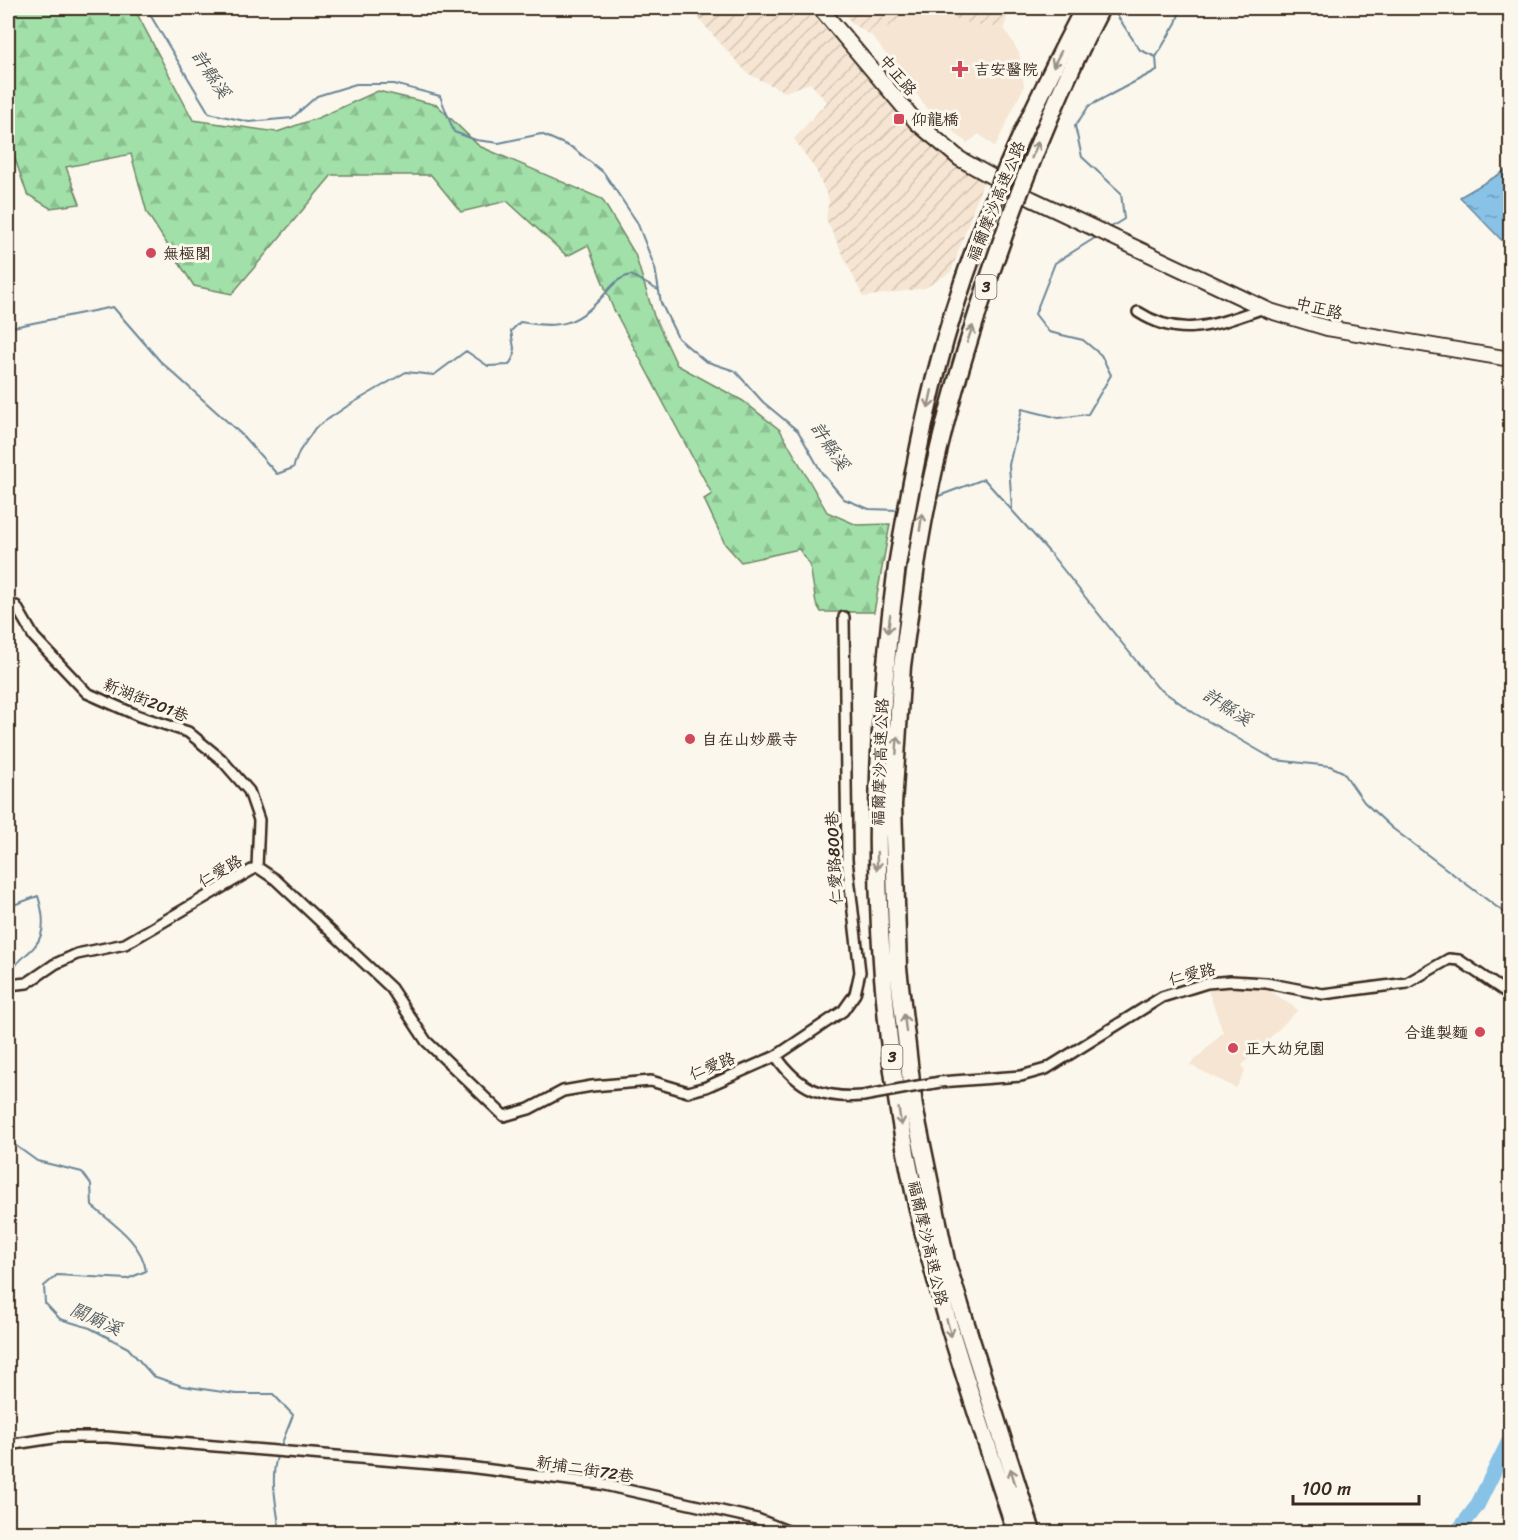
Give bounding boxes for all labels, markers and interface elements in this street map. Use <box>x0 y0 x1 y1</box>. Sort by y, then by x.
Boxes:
water label: 許縣溪 <box>183 43 240 106</box>
street label: 中正路 <box>871 47 925 103</box>
one-way arrow <box>1051 50 1062 68</box>
place label: 吉安醫院 <box>974 55 1038 84</box>
marker: 吉安醫院 <box>951 60 969 78</box>
place label: 仰龍橋 <box>911 105 959 134</box>
marker: 仰龍橋 <box>892 112 906 126</box>
street label: 福爾摩沙高速公路 <box>959 136 1033 266</box>
one-way arrow <box>1030 141 1041 160</box>
place label: 無極閣 <box>163 239 211 268</box>
marker: 無極閣 <box>144 246 158 260</box>
road number: 3 <box>976 275 996 299</box>
street label: 中正路 <box>1292 288 1346 328</box>
one-way arrow <box>965 325 976 344</box>
one-way arrow <box>924 389 936 408</box>
water label: 許縣溪 <box>802 415 859 478</box>
one-way arrow <box>916 513 927 533</box>
one-way arrow <box>883 614 894 633</box>
street label: 新湖街201巷 <box>99 670 193 730</box>
water label: 許縣溪 <box>1196 679 1259 735</box>
street label: 福爾摩沙高速公路 <box>863 698 897 826</box>
place label: 自在山妙嚴寺 <box>702 725 798 754</box>
marker: 自在山妙嚴寺 <box>683 732 697 746</box>
one-way arrow <box>892 735 903 755</box>
street label: 仁愛路800巷 <box>817 810 851 906</box>
street label: 仁愛路 <box>192 846 248 896</box>
one-way arrow <box>872 850 883 870</box>
street label: 仁愛路 <box>1165 954 1219 994</box>
one-way arrow <box>899 1014 910 1034</box>
place label: 合進製麵 <box>1404 1018 1468 1047</box>
marker: 合進製麵 <box>1473 1025 1487 1039</box>
place label: 正大幼兒園 <box>1245 1034 1325 1063</box>
marker: 正大幼兒園 <box>1226 1041 1240 1055</box>
street label: 仁愛路 <box>684 1044 740 1088</box>
road number: 3 <box>882 1045 902 1069</box>
one-way arrow <box>895 1107 906 1127</box>
street label: 福爾摩沙高速公路 <box>899 1177 957 1309</box>
water label: 關廟溪 <box>65 1293 128 1345</box>
one-way arrow <box>944 1318 955 1337</box>
street label: 新埔二街72巷 <box>534 1447 636 1491</box>
one-way arrow <box>1007 1468 1018 1487</box>
scale bar <box>1293 1468 1419 1506</box>
text: 100 m <box>1302 1473 1351 1505</box>

